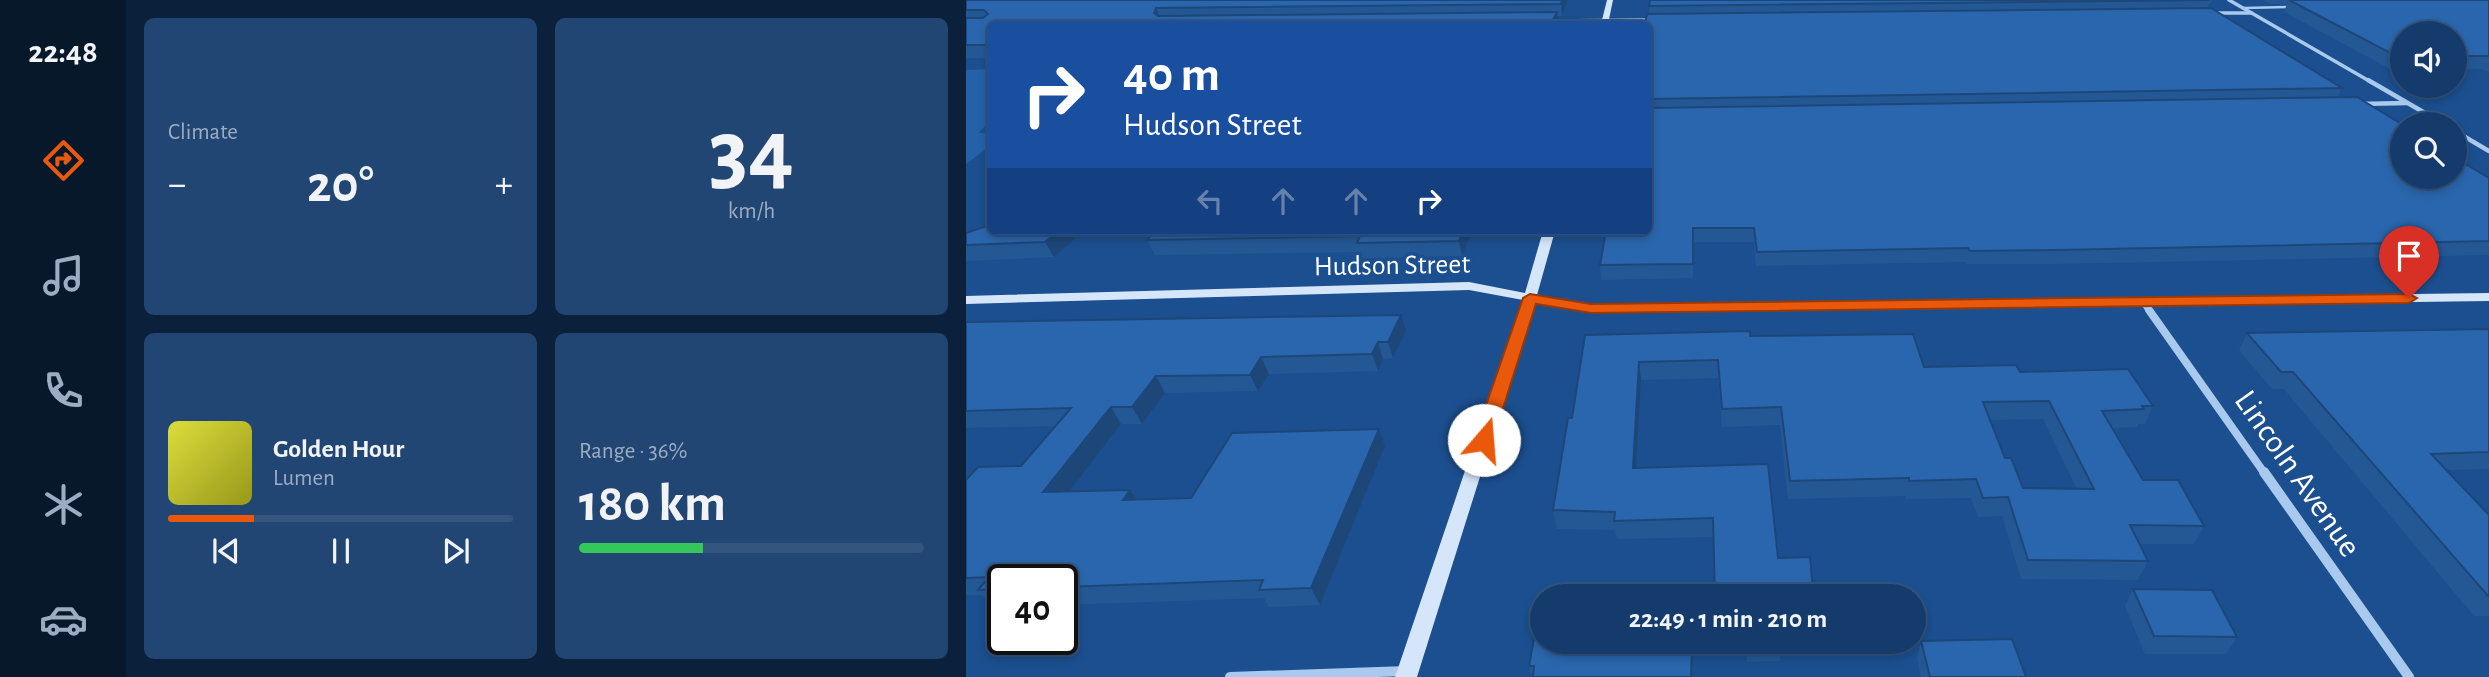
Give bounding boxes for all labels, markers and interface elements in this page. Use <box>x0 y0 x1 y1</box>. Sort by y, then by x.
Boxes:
map controls <box>2390 21 2467 189</box>
button: sound <box>2390 21 2467 98</box>
text: 22:48 <box>28 36 98 68</box>
icon: right <box>1008 49 1099 140</box>
text: 40 m <box>1123 51 1220 100</box>
text: 34 <box>709 107 794 198</box>
text: Hudson Street <box>1123 109 1302 141</box>
button: search <box>2390 112 2467 189</box>
text: Climate <box>168 121 238 144</box>
icon: directions <box>39 136 88 185</box>
text: 20° <box>307 159 374 211</box>
text: − <box>168 166 186 204</box>
text: + <box>495 166 513 204</box>
icon: left <box>1191 182 1229 220</box>
icon: ahead <box>1264 182 1302 220</box>
icon: ahead <box>1337 182 1375 220</box>
icon: right <box>1410 182 1448 220</box>
text: km/h <box>728 200 775 223</box>
pin <box>2379 226 2439 298</box>
icon: arrive <box>2390 237 2428 275</box>
icon: music <box>39 251 88 300</box>
street label: Hudson Street <box>1314 251 1471 281</box>
icon: phone <box>39 366 88 415</box>
street label: Lincoln Avenue <box>2228 385 2366 563</box>
position arrow <box>1447 403 1521 477</box>
text: Golden Hour <box>273 436 404 462</box>
text: Range · 36% <box>579 440 687 463</box>
text: Lumen <box>273 467 335 490</box>
text: 180 km <box>579 478 726 530</box>
icon: climate <box>39 480 88 529</box>
icon: previous <box>207 532 245 570</box>
icon: pause <box>322 532 360 570</box>
icon: next <box>437 532 475 570</box>
speed limit sign: 40 <box>987 564 1078 655</box>
icon: car <box>39 595 88 644</box>
text: 22:49 · 1 min · 210 m <box>1629 606 1827 632</box>

